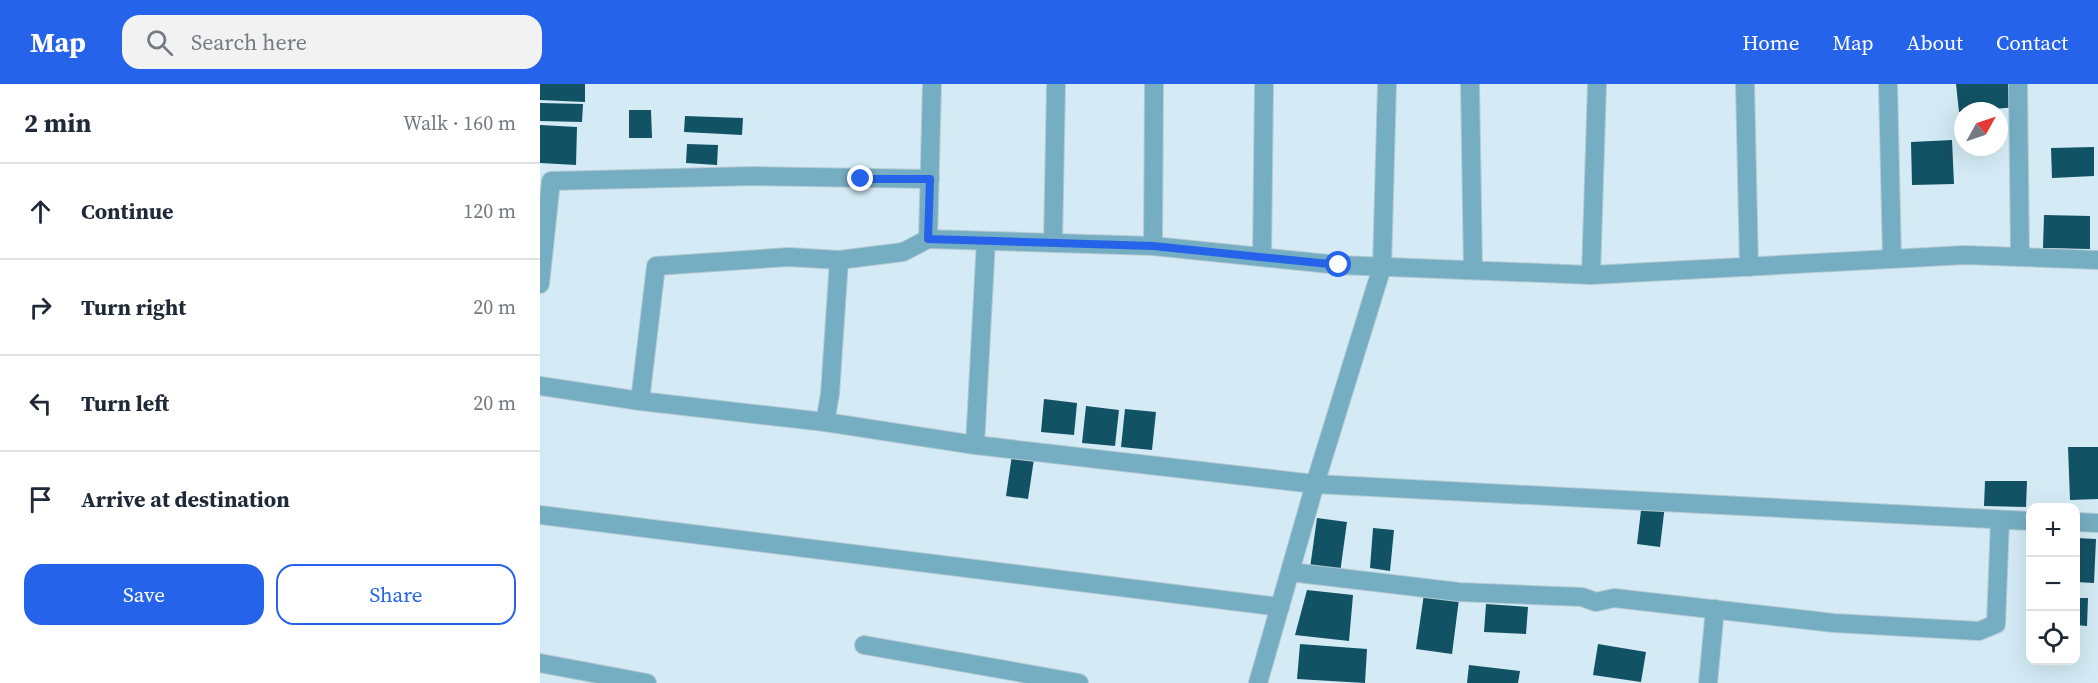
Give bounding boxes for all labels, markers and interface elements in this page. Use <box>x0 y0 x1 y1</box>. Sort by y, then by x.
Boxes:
search box <box>122 15 542 69</box>
text: Map <box>30 23 86 61</box>
icon: search <box>143 26 176 59</box>
text: Search here <box>191 27 307 57</box>
text: Home <box>1742 28 1800 57</box>
text: Map <box>1833 28 1874 57</box>
text: About <box>1907 28 1963 57</box>
text: Contact <box>1996 28 2068 57</box>
north arrow <box>1954 102 2008 156</box>
text: 2 min <box>24 105 91 141</box>
text: Walk · 160 m <box>403 109 516 137</box>
route end <box>847 165 873 191</box>
icon: ahead <box>24 195 57 228</box>
text: Continue <box>81 196 174 226</box>
text: 120 m <box>463 197 516 225</box>
route start <box>1325 251 1351 277</box>
icon: right <box>24 291 57 324</box>
text: Turn right <box>81 292 186 322</box>
text: 20 m <box>473 293 516 321</box>
icon: left <box>24 387 57 420</box>
text: Turn left <box>81 388 169 418</box>
text: 20 m <box>473 389 516 417</box>
icon: arrive <box>24 483 57 516</box>
text: Arrive at destination <box>81 484 290 514</box>
map controls <box>2026 503 2080 665</box>
button: + <box>2026 503 2080 557</box>
button: − <box>2026 557 2080 611</box>
button: Save <box>24 564 264 625</box>
button: Share <box>276 564 516 625</box>
button: locate <box>2026 611 2080 665</box>

